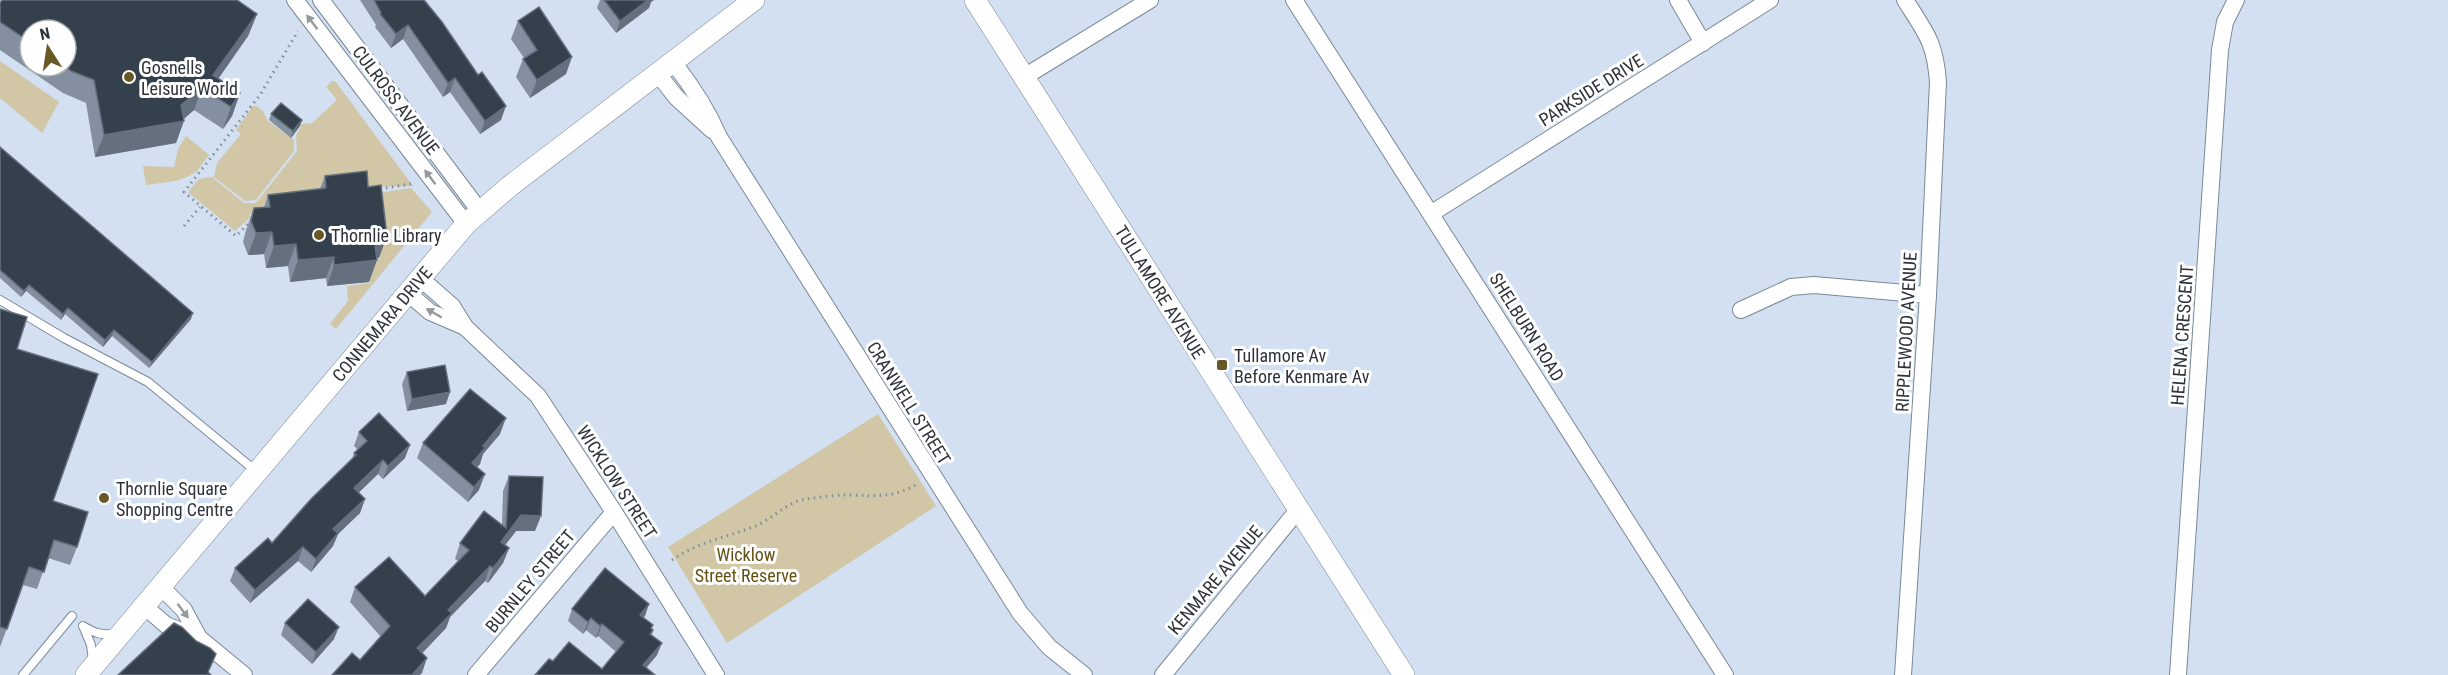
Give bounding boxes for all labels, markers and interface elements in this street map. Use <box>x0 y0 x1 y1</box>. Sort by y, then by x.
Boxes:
one-way arrow <box>307 14 319 29</box>
north arrow <box>18 18 78 78</box>
text: N <box>38 24 52 44</box>
street label: CULROSS AVENUE <box>348 41 444 159</box>
street label: PARKSIDE DRIVE <box>1535 50 1647 130</box>
place label: Gosnells Leisure World <box>141 57 238 99</box>
marker: Gosnells Leisure World <box>122 70 136 84</box>
one-way arrow <box>424 170 436 186</box>
street label: TULLAMORE AVENUE <box>1111 222 1209 363</box>
place label: Thornlie Library <box>331 225 442 246</box>
marker: Thornlie Library <box>312 228 326 242</box>
street label: RIPPLEWOOD AVENUE <box>1891 251 1921 413</box>
street label: CONNEMARA DRIVE <box>328 262 436 386</box>
street label: HELENA CRESCENT <box>2167 264 2197 406</box>
street label: SHELBURN ROAD <box>1485 269 1569 385</box>
one-way arrow <box>425 308 442 318</box>
street label: CRANWELL STREET <box>863 338 955 468</box>
place label: Tullamore Av Before Kenmare Av <box>1234 345 1370 387</box>
marker: Tullamore Av Before Kenmare Av <box>1215 358 1229 372</box>
street label: WICKLOW STREET <box>573 422 661 542</box>
place label: Thornlie Square Shopping Centre <box>116 478 233 520</box>
marker: Thornlie Square Shopping Centre <box>97 491 111 505</box>
street label: KENMARE AVENUE <box>1163 521 1267 639</box>
street label: BURNLEY STREET <box>481 525 579 637</box>
park label: Wicklow Street Reserve <box>695 544 797 586</box>
one-way arrow <box>176 603 188 618</box>

